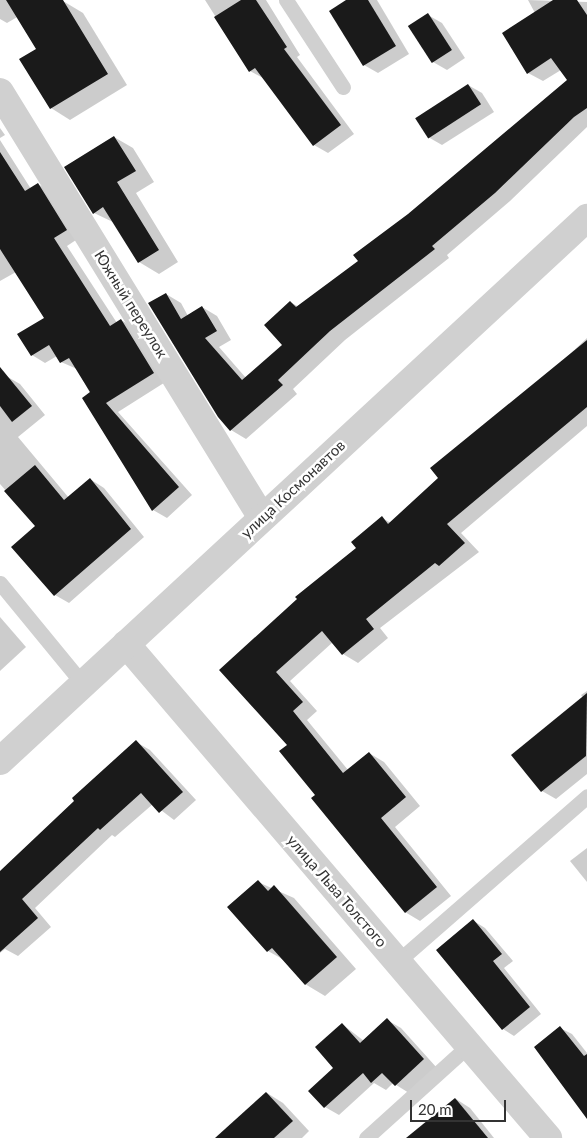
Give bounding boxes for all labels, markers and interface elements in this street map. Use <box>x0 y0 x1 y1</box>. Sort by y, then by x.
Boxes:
street label: Южный переулок <box>91 247 171 361</box>
street label: улица Космонавтов <box>237 436 349 542</box>
street label: улица Льва Толстого <box>283 831 391 951</box>
scale bar <box>412 1090 508 1122</box>
text: 20 m <box>418 1100 452 1118</box>

